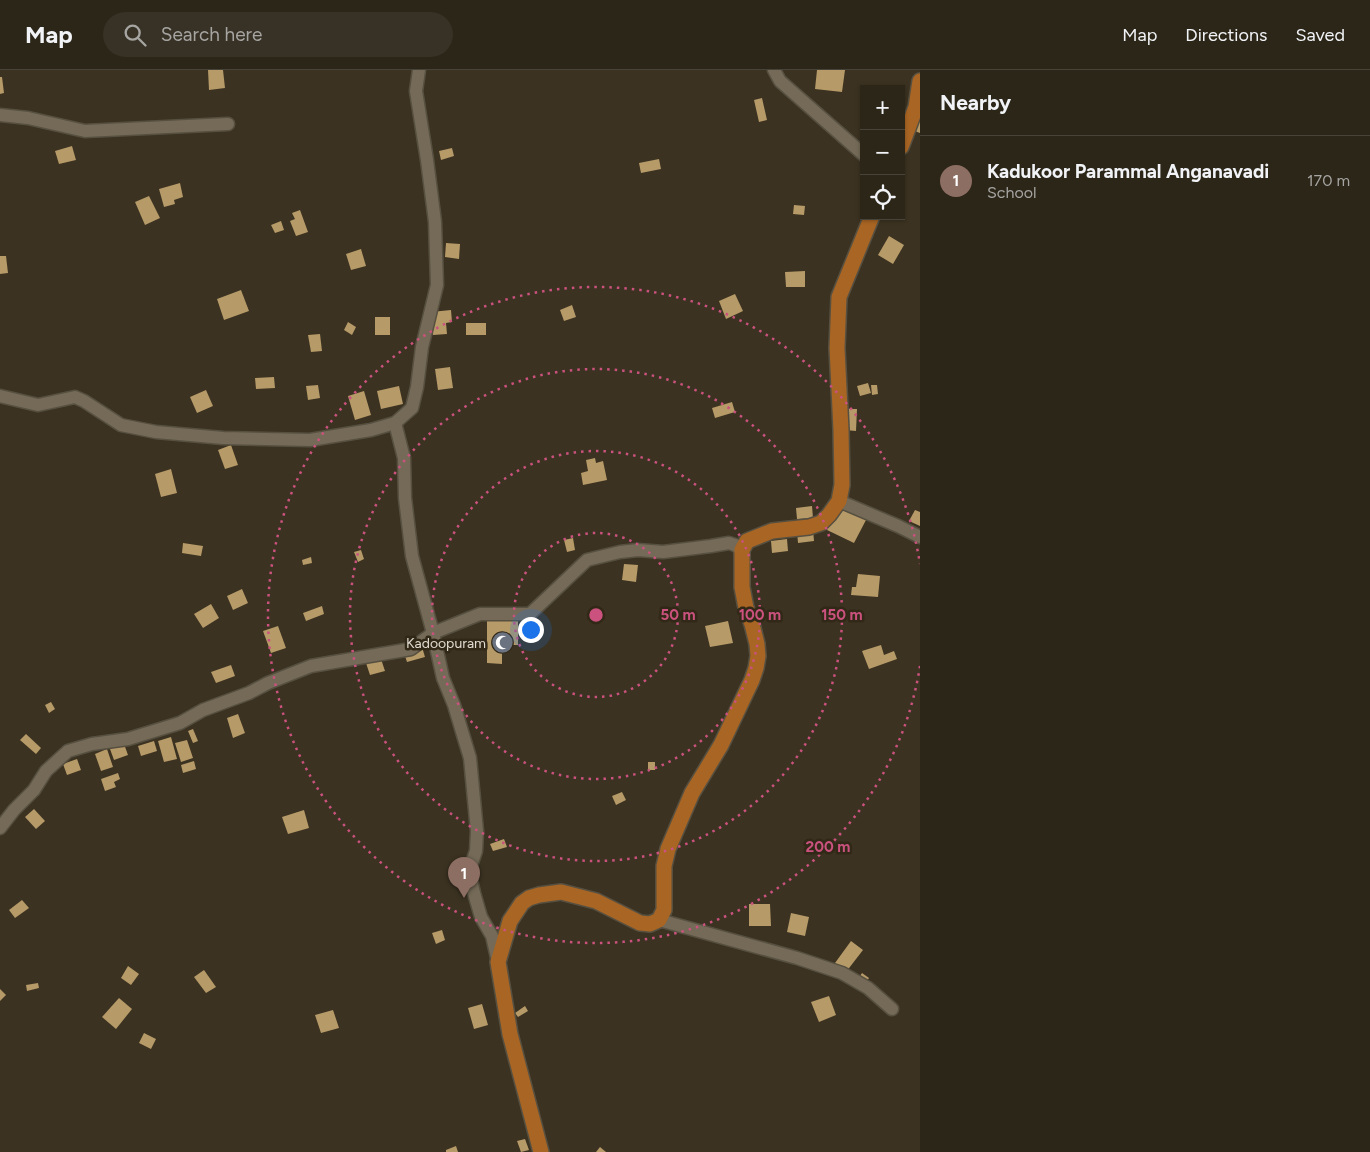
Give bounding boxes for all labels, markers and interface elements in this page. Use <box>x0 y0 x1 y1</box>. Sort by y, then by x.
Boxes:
search box <box>103 12 453 57</box>
text: Map <box>25 20 73 49</box>
icon: search <box>121 21 149 49</box>
text: Search here <box>161 23 262 46</box>
text: Map <box>1122 24 1157 46</box>
text: Directions <box>1185 24 1267 46</box>
text: Saved <box>1295 24 1345 46</box>
map controls <box>860 85 905 220</box>
button: + <box>860 85 905 130</box>
text: Nearby <box>940 90 1011 115</box>
button: − <box>860 130 905 175</box>
text: Kadukoor Parammal Anganavadi <box>987 160 1269 183</box>
text: 1 <box>953 171 959 190</box>
text: 170 m <box>1307 171 1350 190</box>
button: locate <box>860 175 905 220</box>
text: School <box>987 183 1037 202</box>
centre of rings <box>587 606 605 624</box>
text: 50 m <box>660 606 696 624</box>
text: 100 m <box>739 606 781 624</box>
text: 150 m <box>821 606 863 624</box>
your location <box>518 617 544 643</box>
mosque icon: Kadoopuram <box>490 631 514 655</box>
place label: Kadoopuram <box>406 635 486 652</box>
text: 200 m <box>806 838 850 856</box>
pin: 1 <box>448 857 480 898</box>

